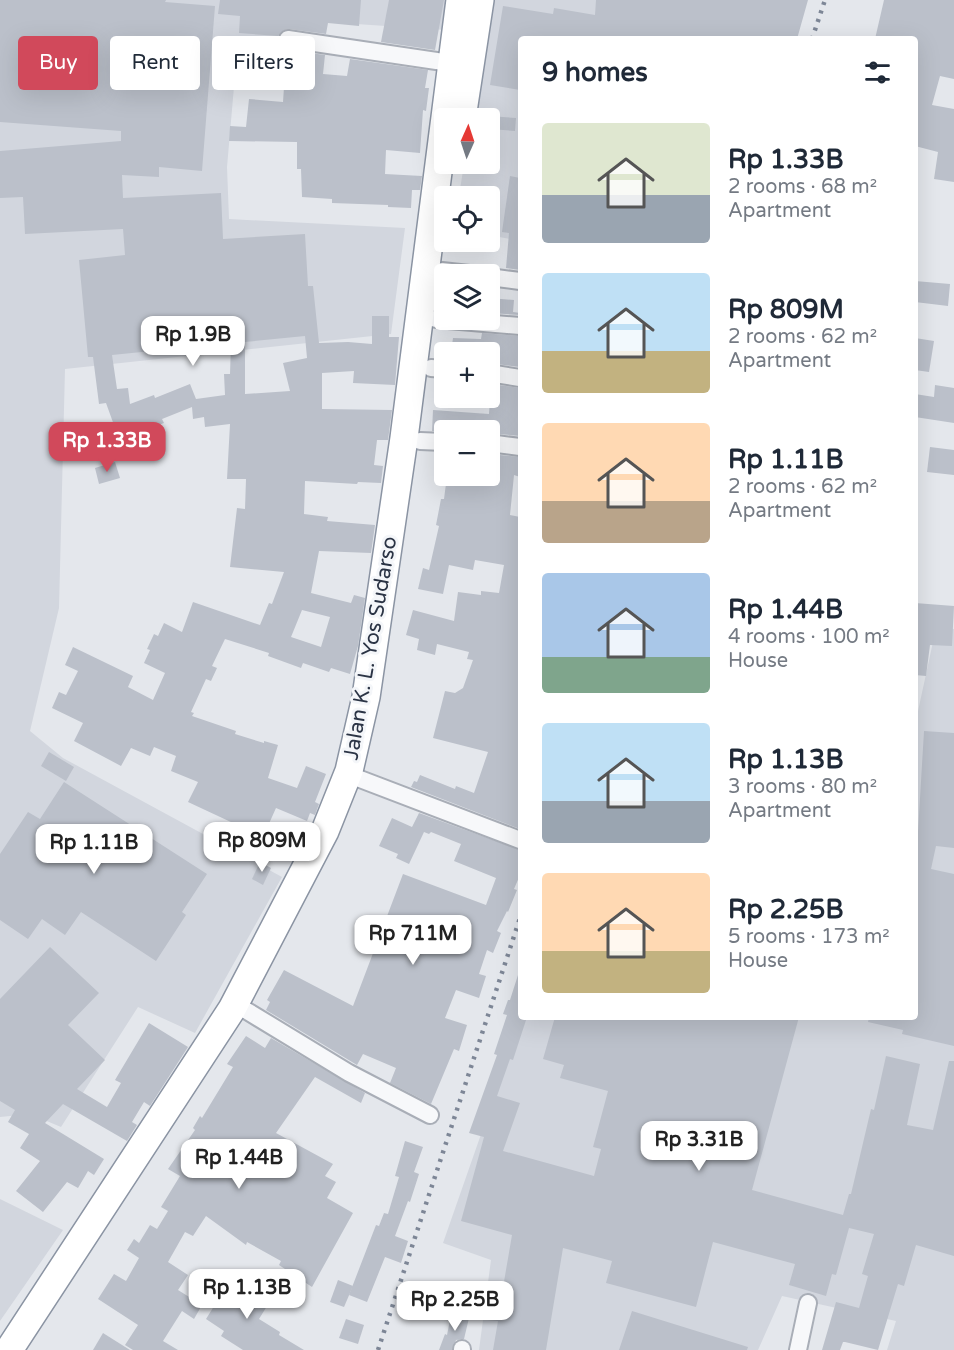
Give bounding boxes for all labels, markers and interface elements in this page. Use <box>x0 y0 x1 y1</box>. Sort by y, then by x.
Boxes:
chip: Buy <box>18 36 98 90</box>
chip: Rent <box>110 36 200 90</box>
chip: Filters <box>212 36 315 90</box>
icon: filters <box>861 56 894 89</box>
text: 9 homes <box>542 57 648 88</box>
north arrow <box>434 108 500 174</box>
map controls <box>434 108 500 486</box>
text: Rp 1.33B <box>728 144 843 175</box>
icon: home <box>590 147 662 219</box>
text: 2 rooms · 68 m² <box>728 175 877 199</box>
button: locate <box>434 186 500 252</box>
text: Apartment <box>728 199 831 223</box>
button: layers <box>434 264 500 330</box>
text: Rp 809M <box>728 294 844 325</box>
icon: home <box>590 297 662 369</box>
pin: Rp 1.9B <box>138 316 248 367</box>
text: Rp 1.9B <box>155 323 231 347</box>
text: 2 rooms · 62 m² <box>728 325 877 349</box>
button: + <box>434 342 500 408</box>
text: Apartment <box>728 349 831 373</box>
button: − <box>434 420 500 486</box>
pin: Rp 1.33B <box>45 422 169 473</box>
text: Rp 1.33B <box>63 429 151 453</box>
text: Rp 1.11B <box>728 444 843 475</box>
icon: home <box>590 447 662 519</box>
text: 2 rooms · 62 m² <box>728 475 877 499</box>
text: Apartment <box>728 499 831 523</box>
street label: Jalan K. L. Yos Sudarso <box>339 534 402 762</box>
text: Rp 1.44B <box>728 594 843 625</box>
icon: home <box>590 597 662 669</box>
text: 4 rooms · 100 m² <box>728 625 890 649</box>
text: House <box>728 649 788 673</box>
text: Rp 1.13B <box>728 744 843 775</box>
icon: home <box>590 747 662 819</box>
text: 3 rooms · 80 m² <box>728 775 877 799</box>
text: Apartment <box>728 799 831 823</box>
pin: Rp 809M <box>207 822 317 873</box>
pin: Rp 1.11B <box>32 824 156 875</box>
text: Rp 809M <box>217 829 307 853</box>
text: Rp 1.11B <box>50 831 138 855</box>
text: Rp 2.25B <box>728 894 843 925</box>
icon: home <box>590 897 662 969</box>
pin: Rp 711M <box>358 915 468 966</box>
text: Rp 711M <box>368 922 458 946</box>
text: 5 rooms · 173 m² <box>728 925 890 949</box>
text: House <box>728 949 788 973</box>
pin: Rp 3.31B <box>637 1121 761 1172</box>
text: Rp 3.31B <box>655 1128 743 1152</box>
pin: Rp 1.44B <box>177 1139 301 1190</box>
text: Rp 1.44B <box>195 1146 283 1170</box>
pin: Rp 1.13B <box>185 1269 309 1320</box>
text: Rp 1.13B <box>203 1276 291 1300</box>
pin: Rp 2.25B <box>393 1281 517 1332</box>
text: Rp 2.25B <box>411 1288 499 1312</box>

